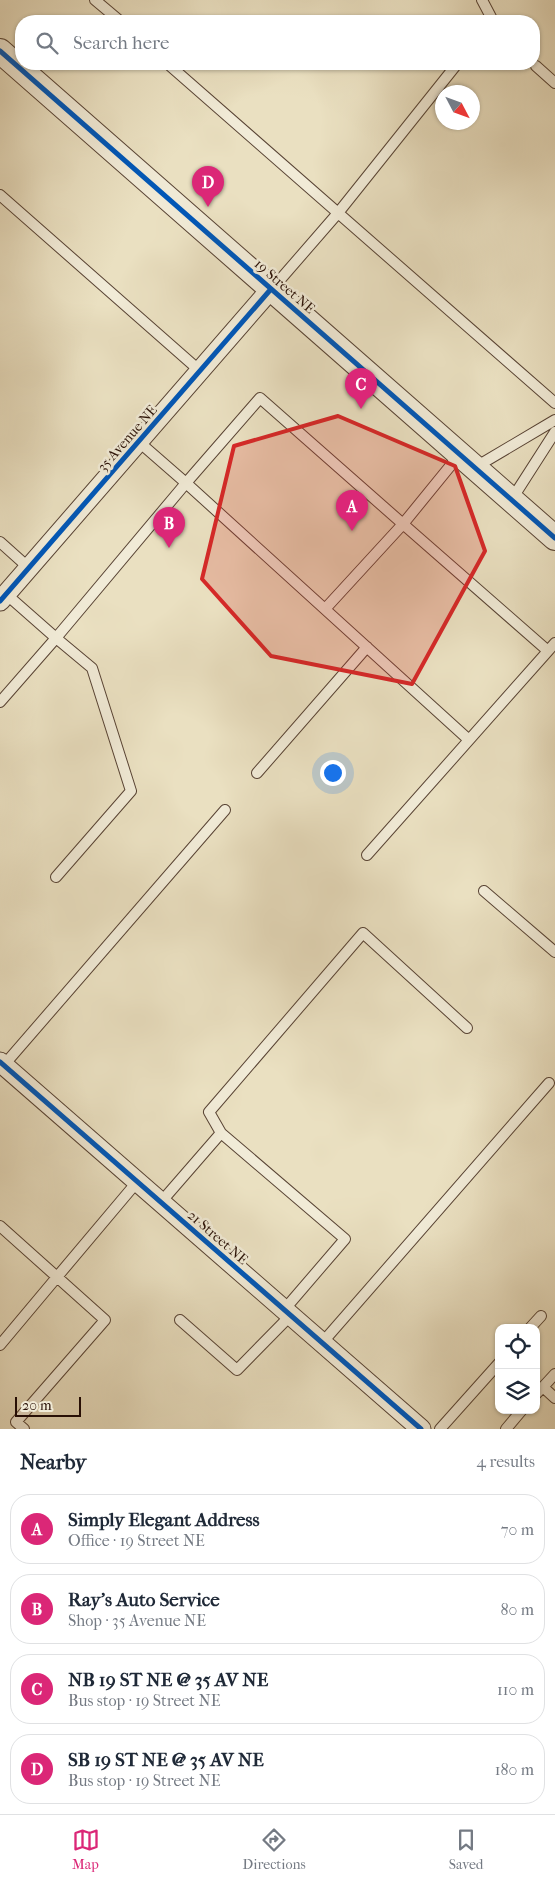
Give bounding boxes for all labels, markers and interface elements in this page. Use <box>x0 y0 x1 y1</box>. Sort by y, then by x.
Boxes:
search box <box>15 15 540 70</box>
icon: search <box>33 29 61 57</box>
text: Search here <box>73 32 169 54</box>
north arrow <box>435 85 480 130</box>
pin: D <box>192 166 224 207</box>
street label: 19 Street NE <box>251 256 319 318</box>
pin: C <box>345 368 377 409</box>
street label: 35 Avenue NE <box>94 401 161 475</box>
pin: A <box>336 490 368 531</box>
pin: B <box>153 507 185 548</box>
your location <box>320 760 346 786</box>
street label: 21 Street NE <box>184 1207 252 1268</box>
map controls <box>495 1324 540 1414</box>
button: locate <box>495 1324 540 1369</box>
button: layers <box>495 1369 540 1414</box>
scale bar <box>15 1394 81 1417</box>
text: 20 m <box>22 1397 52 1414</box>
text: Nearby <box>20 1450 86 1474</box>
text: 4 results <box>477 1452 535 1471</box>
text: Simply Elegant Address <box>68 1509 260 1531</box>
text: A <box>32 1520 42 1539</box>
text: 70 m <box>501 1520 534 1539</box>
text: Office · 19 Street NE <box>68 1531 205 1550</box>
text: Ray's Auto Service <box>68 1589 220 1611</box>
text: B <box>32 1600 42 1619</box>
text: 80 m <box>500 1600 534 1619</box>
text: Shop · 35 Avenue NE <box>68 1611 206 1630</box>
text: NB 19 ST NE @ 35 AV NE <box>68 1669 268 1691</box>
text: C <box>32 1680 42 1699</box>
text: 110 m <box>497 1680 534 1699</box>
text: Bus stop · 19 Street NE <box>68 1691 220 1710</box>
text: SB 19 ST NE @ 35 AV NE <box>68 1749 264 1771</box>
text: D <box>31 1760 43 1779</box>
text: 180 m <box>495 1760 534 1779</box>
text: Bus stop · 19 Street NE <box>68 1771 220 1790</box>
tab: Map <box>72 1826 100 1873</box>
tab: Directions <box>243 1826 306 1873</box>
tab: Saved <box>449 1826 483 1873</box>

